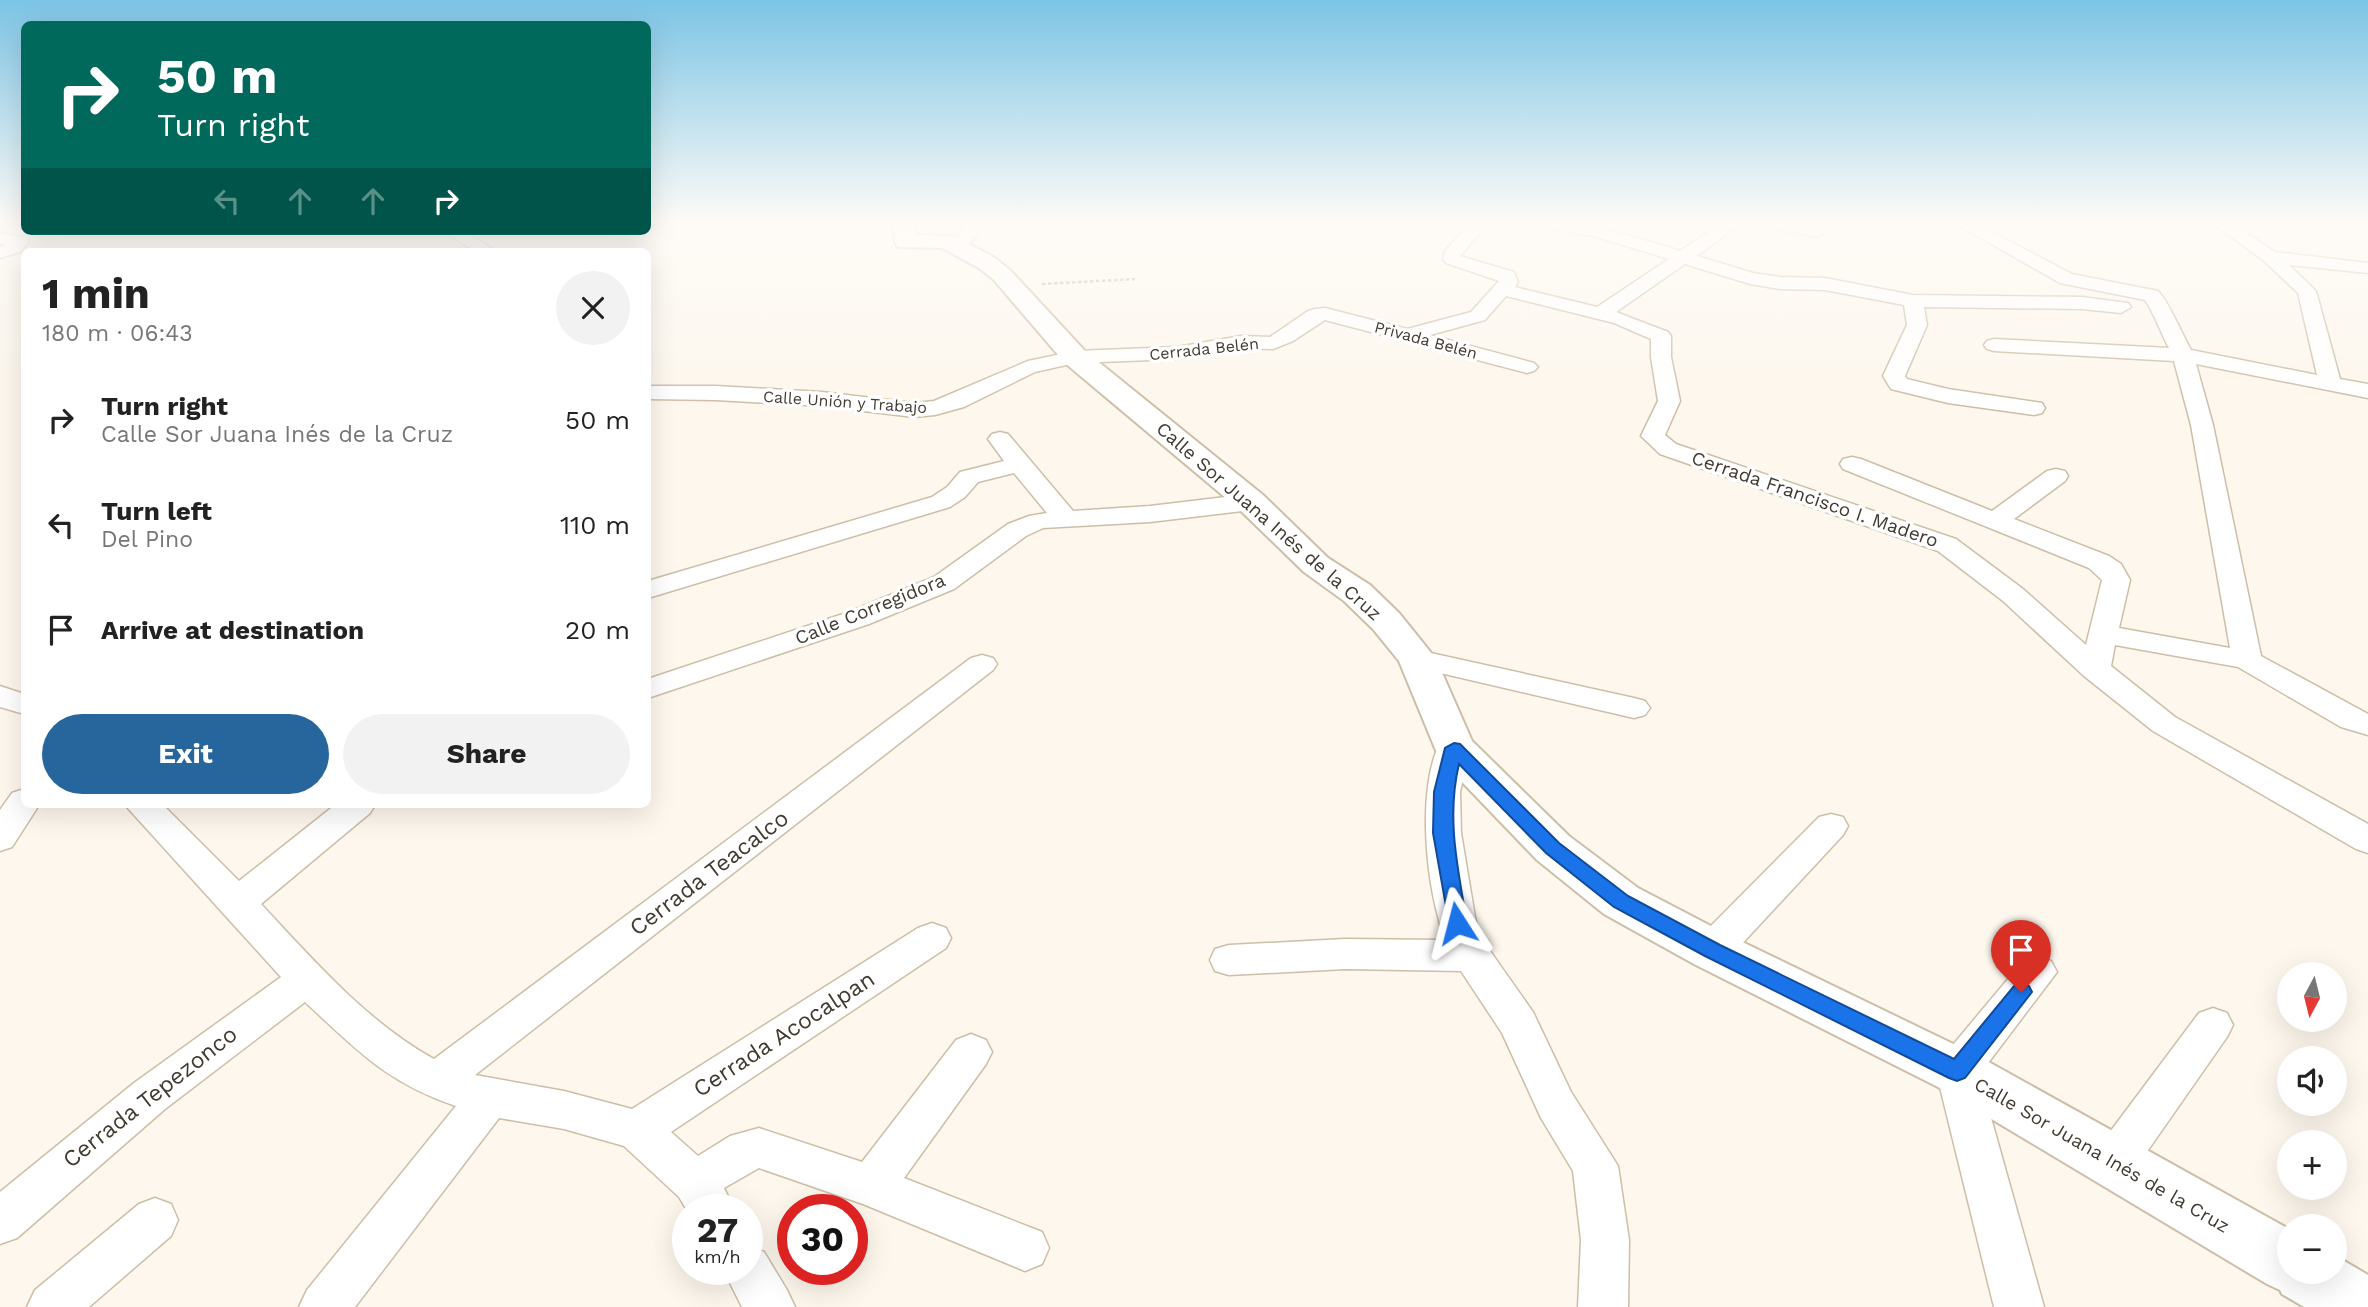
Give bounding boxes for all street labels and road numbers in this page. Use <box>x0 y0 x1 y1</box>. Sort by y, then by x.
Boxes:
street label: Privada Belén <box>1373 317 1479 363</box>
street label: Cerrada Belén <box>1148 334 1260 364</box>
street label: Calle Unión y Trabajo <box>762 387 928 417</box>
street label: Calle Sor Juana Inés de la Cruz <box>1152 417 1386 625</box>
street label: Cerrada Francisco I. Madero <box>1689 446 1941 552</box>
street label: Calle Corregidora <box>791 568 949 650</box>
street label: Cerrada Teacalco <box>624 804 794 942</box>
street label: Cerrada Acocalpan <box>688 965 880 1103</box>
street label: Cerrada Tepezonco <box>57 1021 243 1173</box>
street label: Calle Sor Juana Inés de la Cruz <box>1970 1072 2234 1238</box>

